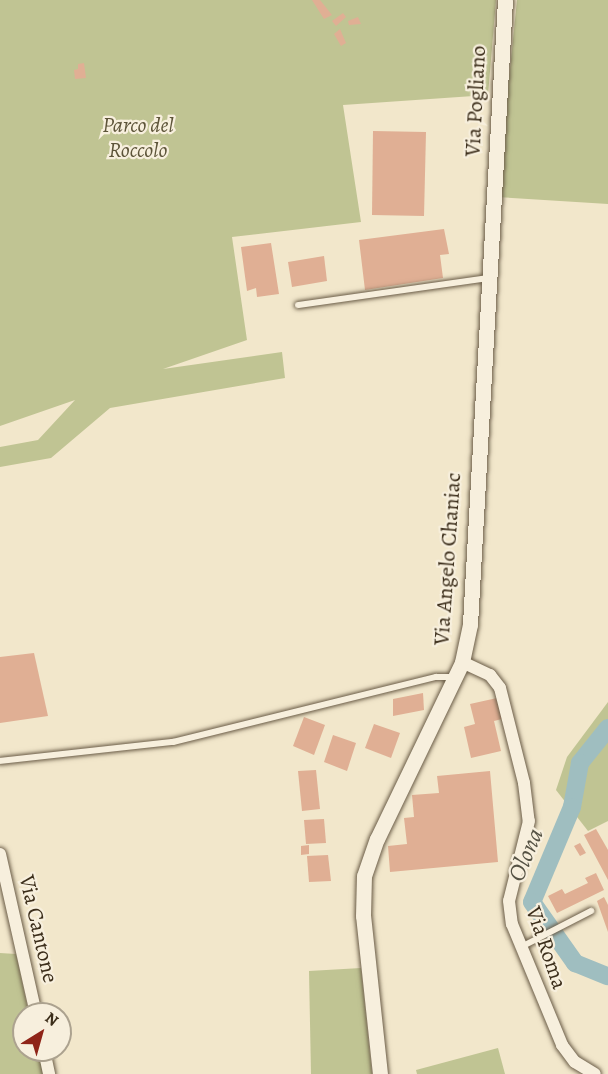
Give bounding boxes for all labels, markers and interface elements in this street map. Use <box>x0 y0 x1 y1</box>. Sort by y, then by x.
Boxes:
street label: Via Pogliano <box>460 45 492 157</box>
park label: Parco del Roccolo <box>102 112 174 164</box>
street label: Via Angelo Chaniac <box>429 472 467 646</box>
water label: Olona <box>502 824 550 886</box>
street label: Via Cantone <box>13 873 63 985</box>
street label: Via Roma <box>520 903 572 993</box>
north arrow <box>12 1002 72 1062</box>
text: N <box>40 1007 63 1032</box>

